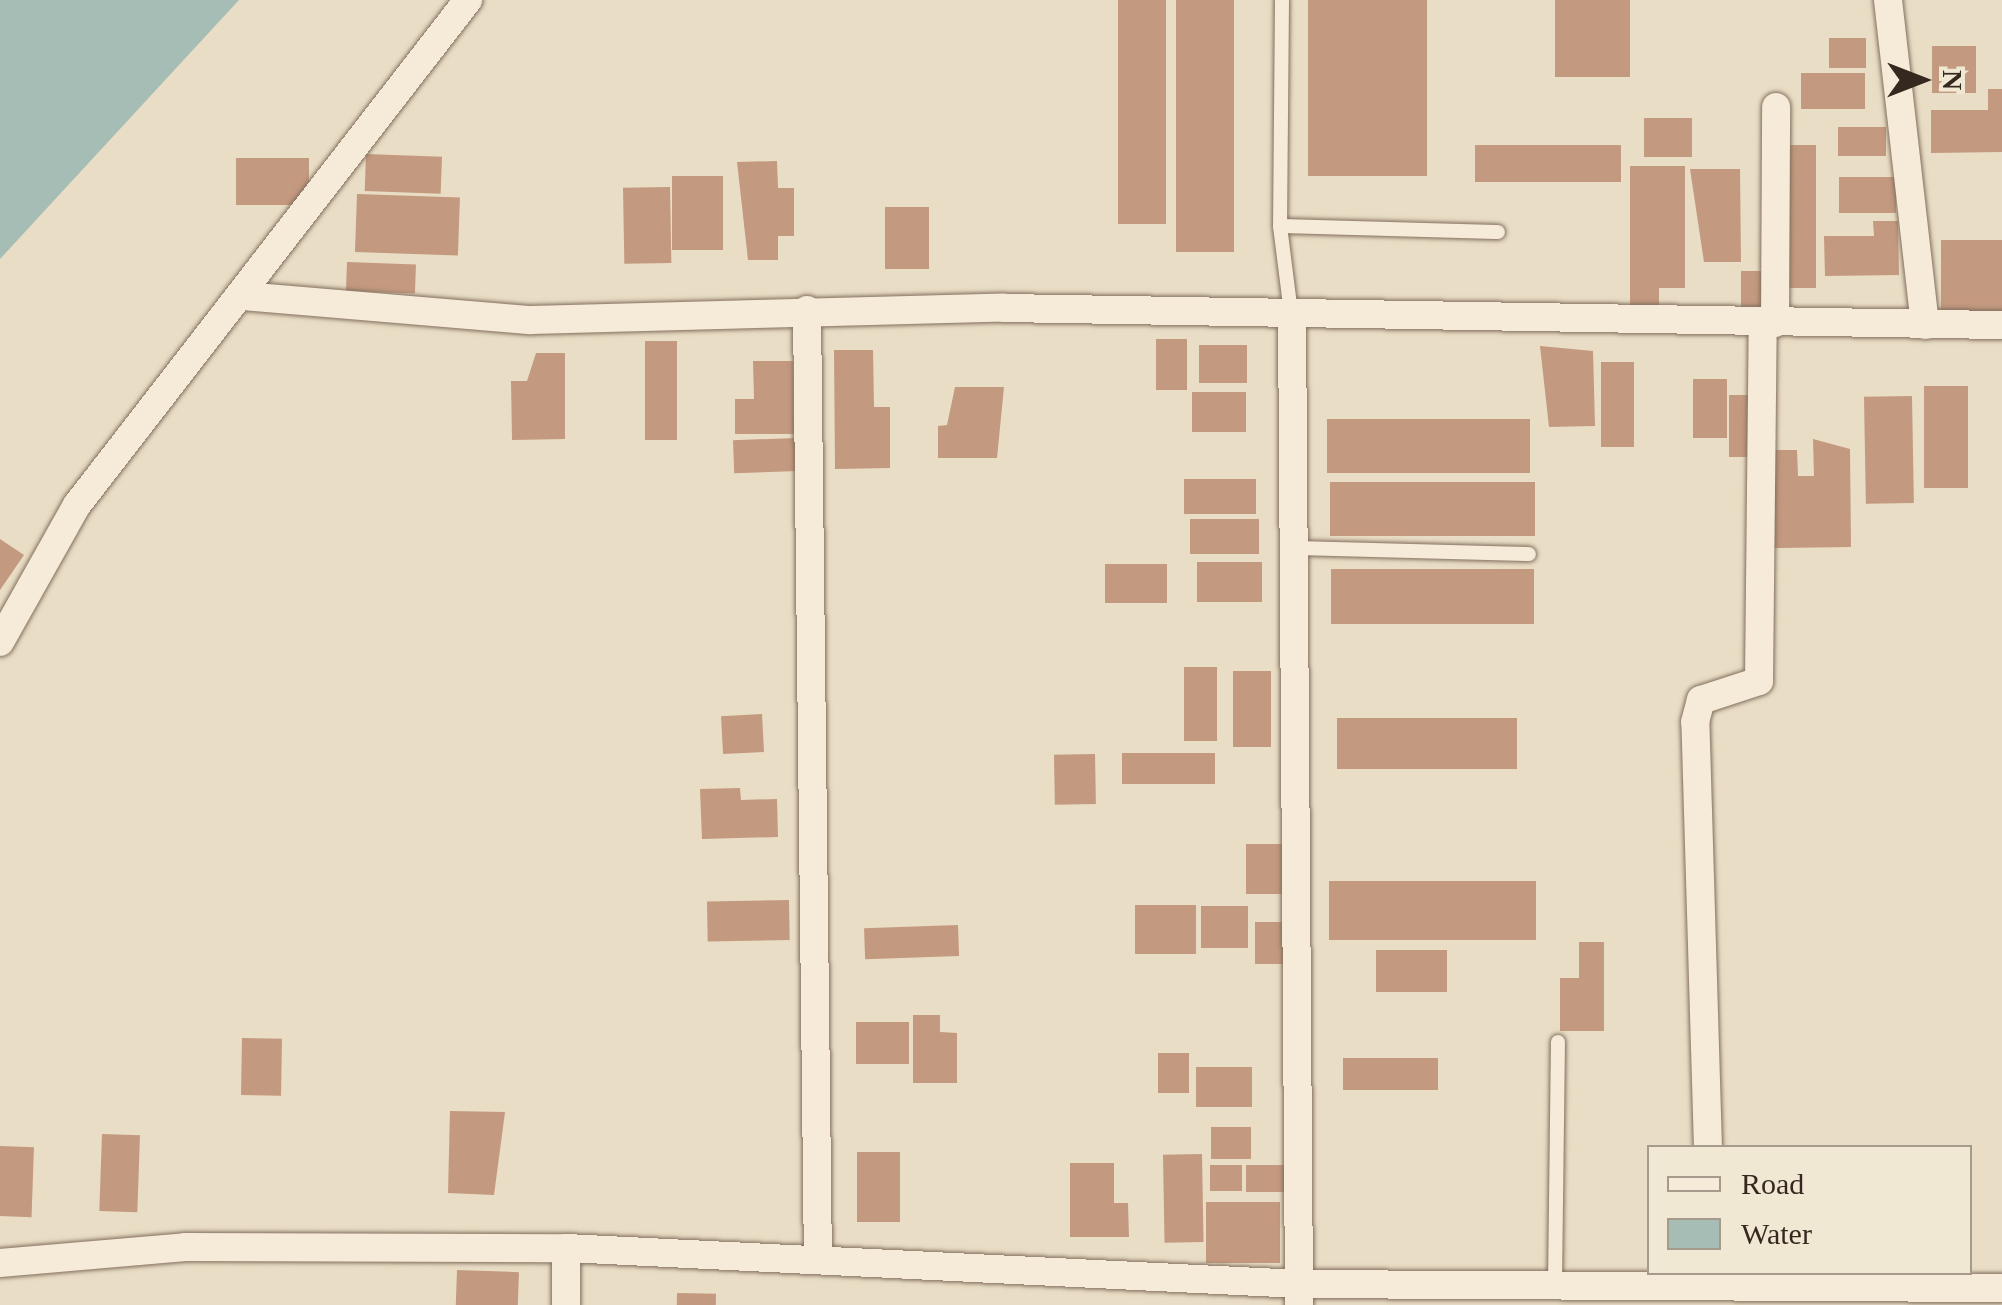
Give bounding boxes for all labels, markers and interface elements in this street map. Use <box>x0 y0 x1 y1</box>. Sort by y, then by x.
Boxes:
north arrow <box>1872 30 1972 130</box>
text: N <box>1937 70 1968 90</box>
legend <box>1647 1145 1972 1275</box>
text: Road <box>1741 1167 1804 1200</box>
text: Water <box>1741 1217 1812 1250</box>

